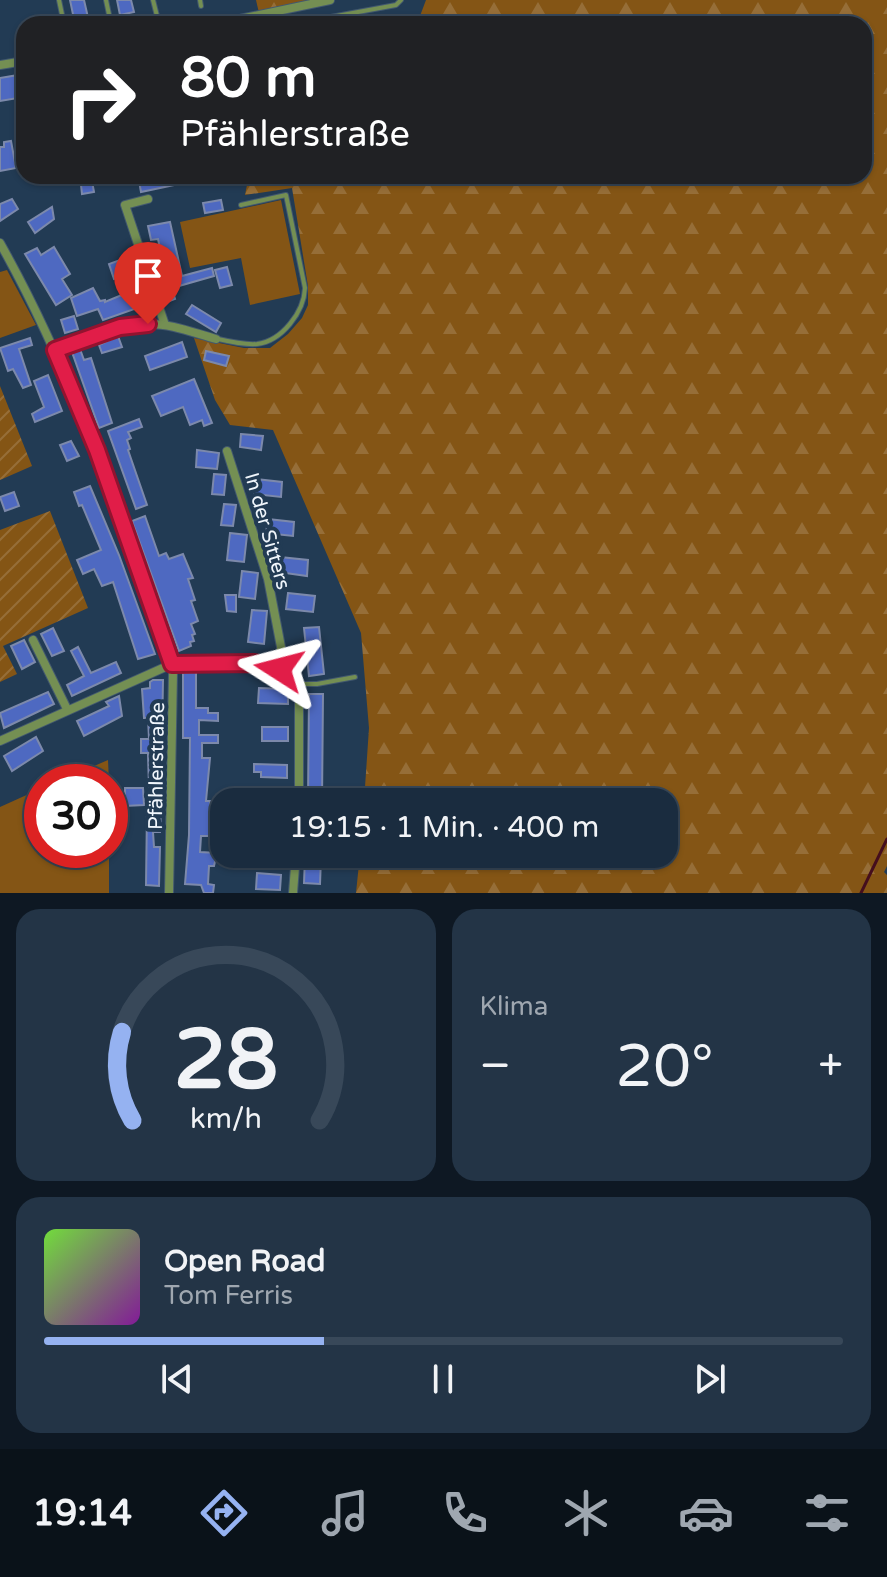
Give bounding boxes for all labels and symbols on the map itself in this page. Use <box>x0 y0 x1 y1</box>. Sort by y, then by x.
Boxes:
pin <box>114 242 182 324</box>
street label: In der Sitters <box>239 470 295 593</box>
position arrow <box>237 627 321 711</box>
street label: Pfählerstraße <box>144 702 170 830</box>
speed limit sign: 30 <box>24 764 128 868</box>

